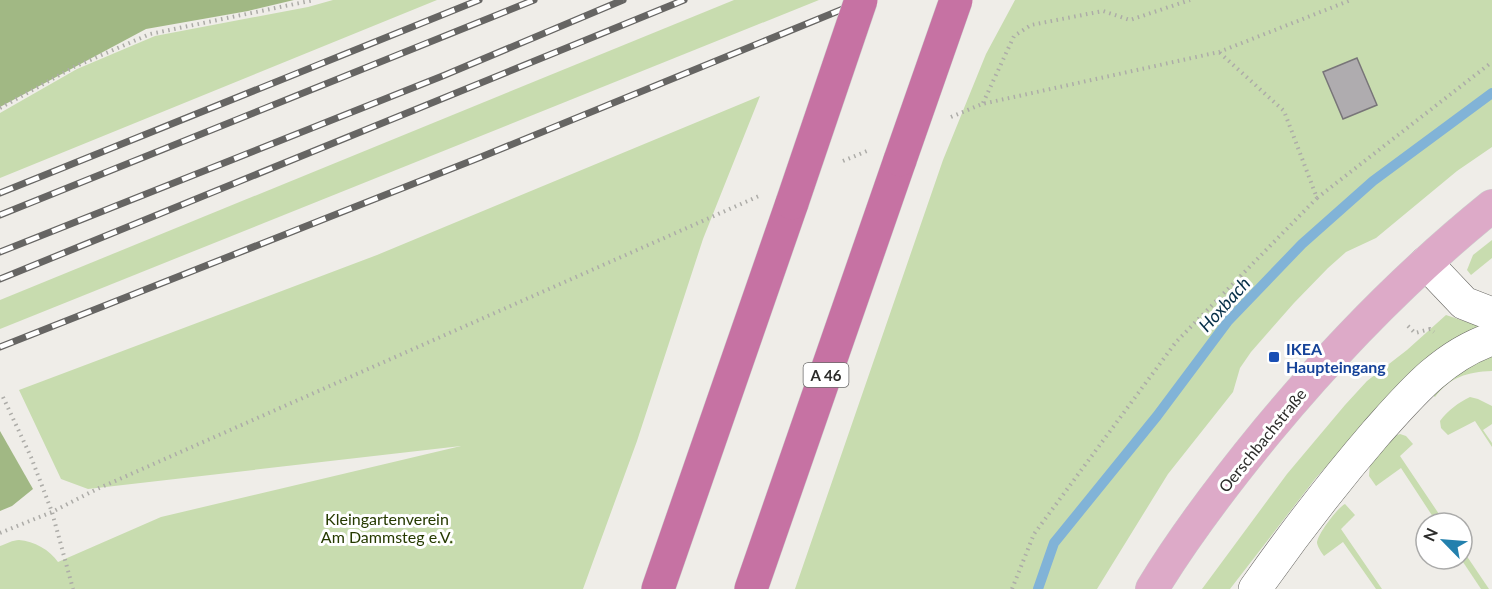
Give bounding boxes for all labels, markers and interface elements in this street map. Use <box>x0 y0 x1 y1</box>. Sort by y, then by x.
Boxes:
water label: Hoxbach <box>1194 272 1254 336</box>
place label: IKEA Haupteingang <box>1286 339 1386 376</box>
marker: IKEA Haupteingang <box>1267 350 1281 364</box>
road number: A 46 <box>804 363 848 387</box>
street label: Oerschbachstraße <box>1214 384 1310 496</box>
park label: Kleingartenverein Am Dammsteg e.V. <box>321 509 453 546</box>
north arrow <box>1414 511 1474 571</box>
text: N <box>1419 525 1441 544</box>

